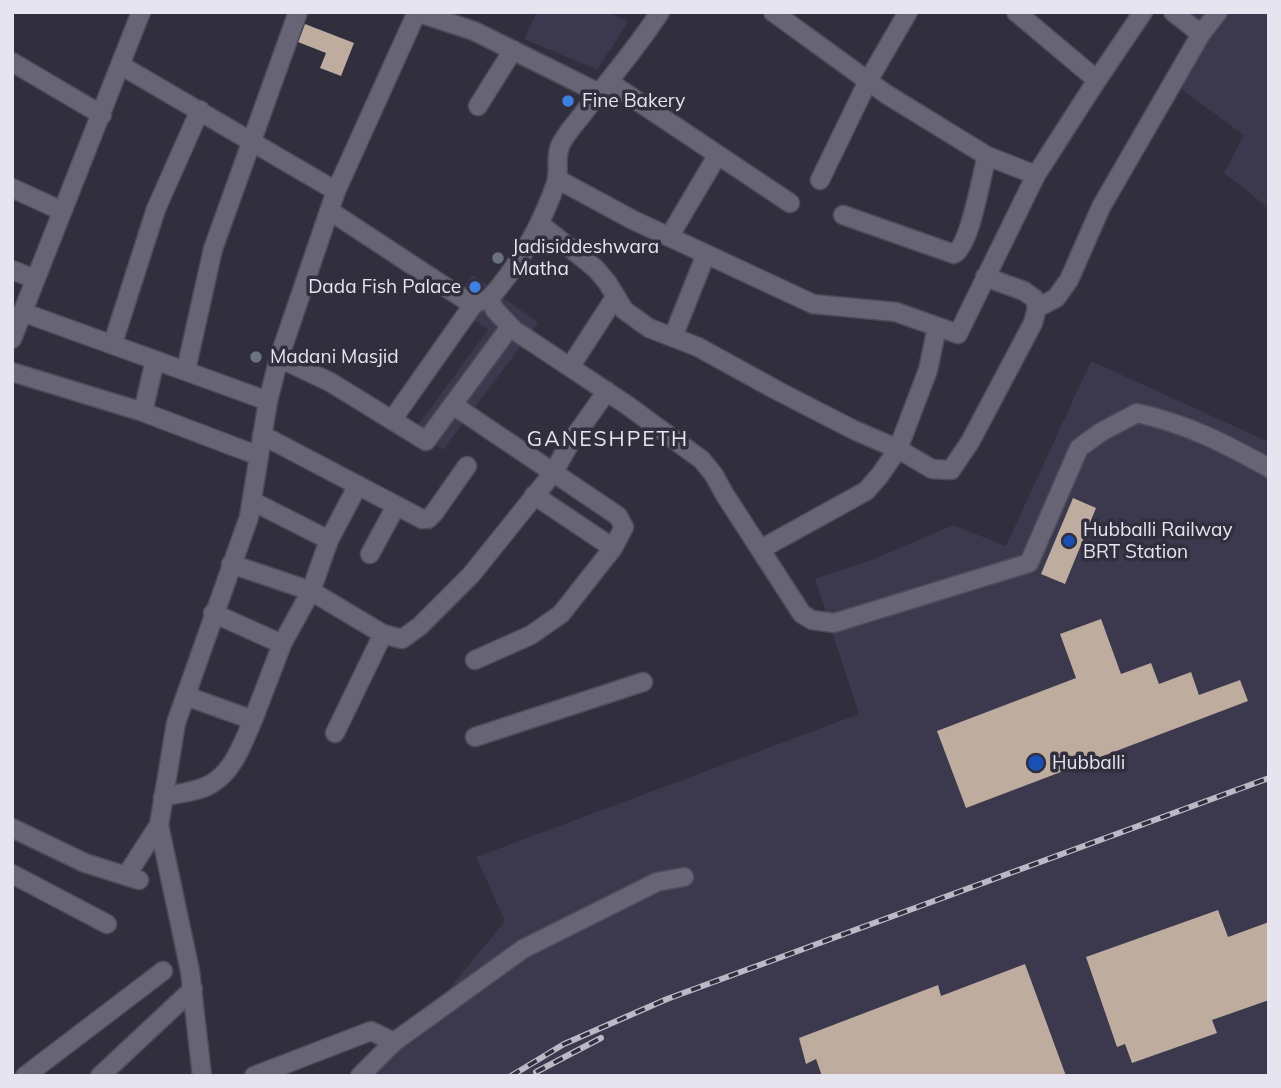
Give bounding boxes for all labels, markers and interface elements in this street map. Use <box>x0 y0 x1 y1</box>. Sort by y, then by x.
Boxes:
place label: Fine Bakery <box>582 90 685 112</box>
marker: Fine Bakery <box>560 93 576 109</box>
place label: Jadisiddeshwara Matha <box>512 236 659 280</box>
marker: Jadisiddeshwara Matha <box>490 250 506 266</box>
place label: Dada Fish Palace <box>308 276 461 298</box>
marker: Dada Fish Palace <box>467 279 483 295</box>
place label: Madani Masjid <box>270 346 399 368</box>
marker: Madani Masjid <box>248 349 264 365</box>
district label: GANESHPETH <box>528 427 688 453</box>
place label: Hubballi Railway BRT Station <box>1083 519 1233 563</box>
marker: Hubballi Railway BRT Station <box>1061 533 1077 549</box>
place label: Hubballi <box>1052 752 1125 774</box>
marker: Hubballi <box>1026 753 1046 773</box>

